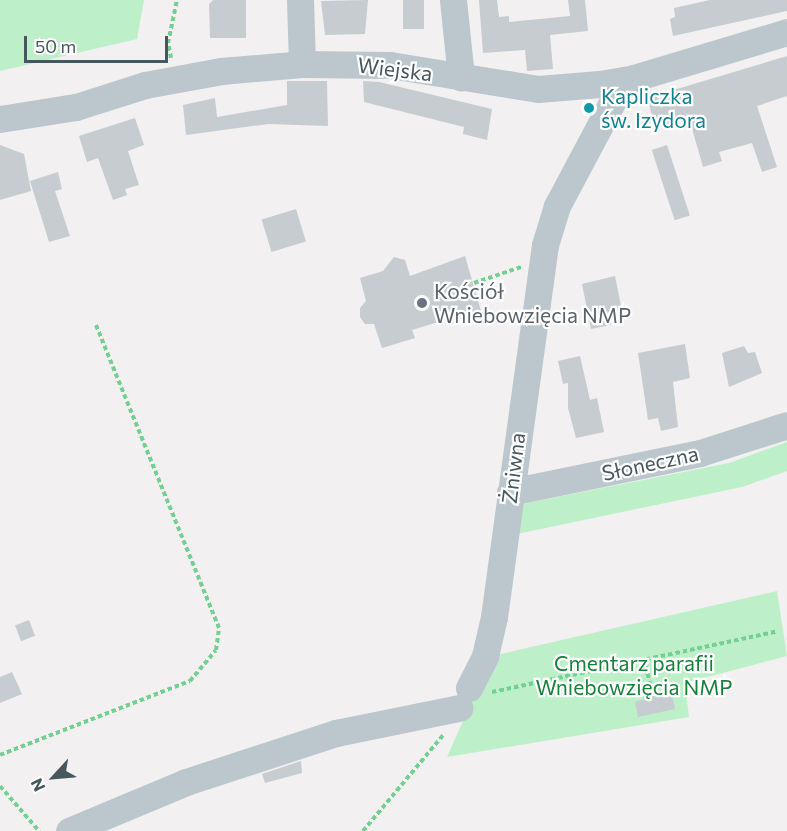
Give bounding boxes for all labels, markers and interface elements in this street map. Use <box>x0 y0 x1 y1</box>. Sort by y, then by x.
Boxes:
scale bar <box>27 24 171 62</box>
text: 50 m <box>35 35 76 57</box>
street label: Wiejska <box>356 52 434 86</box>
place label: Kapliczka św. Izydora <box>601 83 706 133</box>
marker: Kapliczka św. Izydora <box>582 101 596 115</box>
place label: Kościół Wniebowzięcia NMP <box>434 278 631 328</box>
marker: Kościół Wniebowzięcia NMP <box>415 296 429 310</box>
street label: Żniwna <box>496 431 530 505</box>
street label: Słoneczna <box>599 440 701 486</box>
park label: Cmentarz parafii Wniebowzięcia NMP <box>535 650 733 700</box>
north arrow <box>24 747 84 807</box>
text: N <box>26 776 49 795</box>

